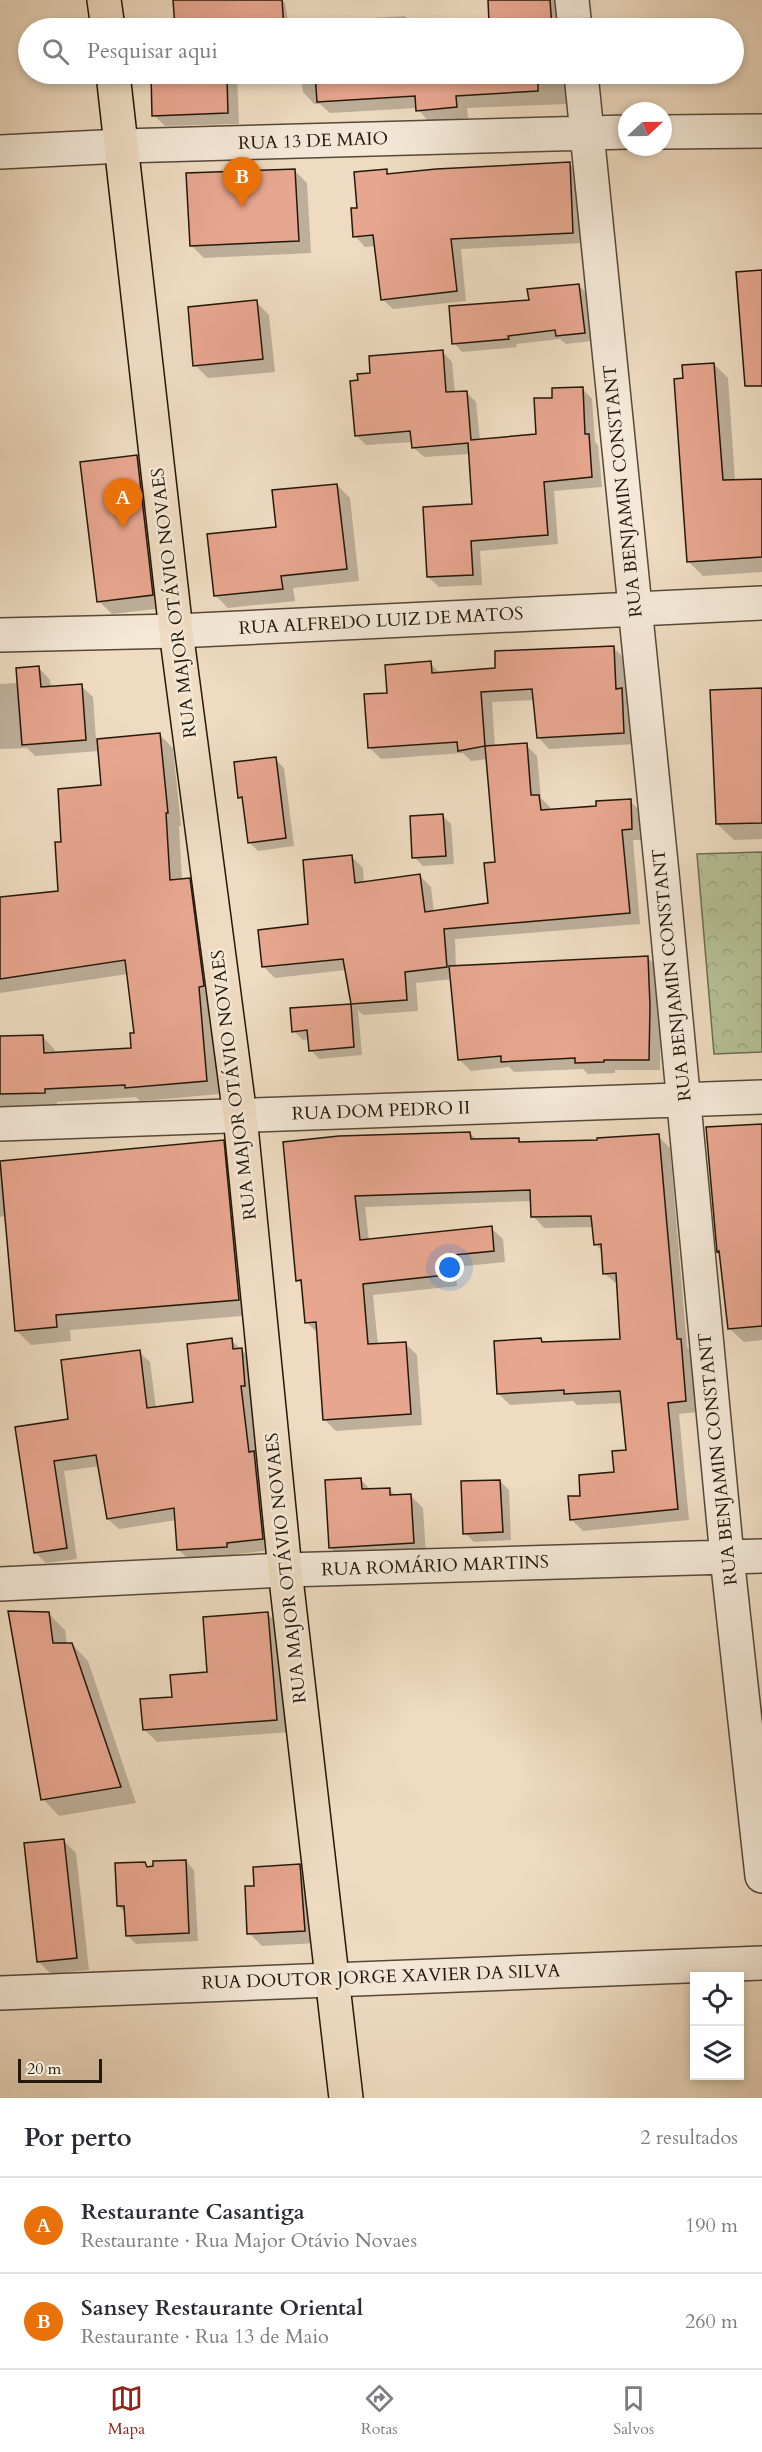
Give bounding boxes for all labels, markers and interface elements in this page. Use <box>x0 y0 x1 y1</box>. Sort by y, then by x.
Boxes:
search box <box>18 18 744 84</box>
icon: search <box>39 35 72 68</box>
text: Pesquisar aqui <box>87 36 218 66</box>
north arrow <box>618 102 672 156</box>
street label: RUA 13 DE MAIO <box>238 126 388 156</box>
pin: B <box>222 158 262 207</box>
street label: RUA BENJAMIN CONSTANT <box>597 363 649 619</box>
street label: RUA MAJOR OTÁVIO NOVAES <box>145 467 203 739</box>
pin: A <box>104 478 142 528</box>
street label: RUA ALFREDO LUIZ DE MATOS <box>238 601 524 641</box>
street label: RUA BENJAMIN CONSTANT <box>646 847 698 1103</box>
street label: RUA MAJOR OTÁVIO NOVAES <box>205 949 263 1221</box>
street label: RUA DOM PEDRO II <box>291 1095 471 1127</box>
your location <box>435 1253 464 1282</box>
street label: RUA BENJAMIN CONSTANT <box>692 1331 744 1587</box>
street label: RUA MAJOR OTÁVIO NOVAES <box>259 1431 313 1705</box>
street label: RUA ROMÁRIO MARTINS <box>321 1550 549 1582</box>
street label: RUA DOUTOR JORGE XAVIER DA SILVA <box>201 1958 561 1996</box>
map controls <box>690 1972 744 2080</box>
button: locate <box>690 1972 744 2026</box>
button: layers <box>690 2026 744 2080</box>
scale bar <box>18 2056 102 2084</box>
text: 20 m <box>27 2058 61 2080</box>
text: Por perto <box>24 2120 132 2155</box>
text: 2 resultados <box>640 2124 738 2151</box>
text: Restaurante Casantiga <box>81 2197 305 2227</box>
text: A <box>36 2212 51 2239</box>
text: 190 m <box>685 2212 738 2239</box>
text: Restaurante · Rua Major Otávio Novaes <box>81 2227 417 2254</box>
text: Sansey Restaurante Oriental <box>81 2293 363 2323</box>
text: B <box>36 2308 51 2335</box>
text: 260 m <box>685 2308 738 2335</box>
text: Restaurante · Rua 13 de Maio <box>81 2323 329 2350</box>
tab: Mapa <box>108 2382 145 2440</box>
tab: Rotas <box>361 2382 398 2440</box>
tab: Salvos <box>613 2382 654 2440</box>

